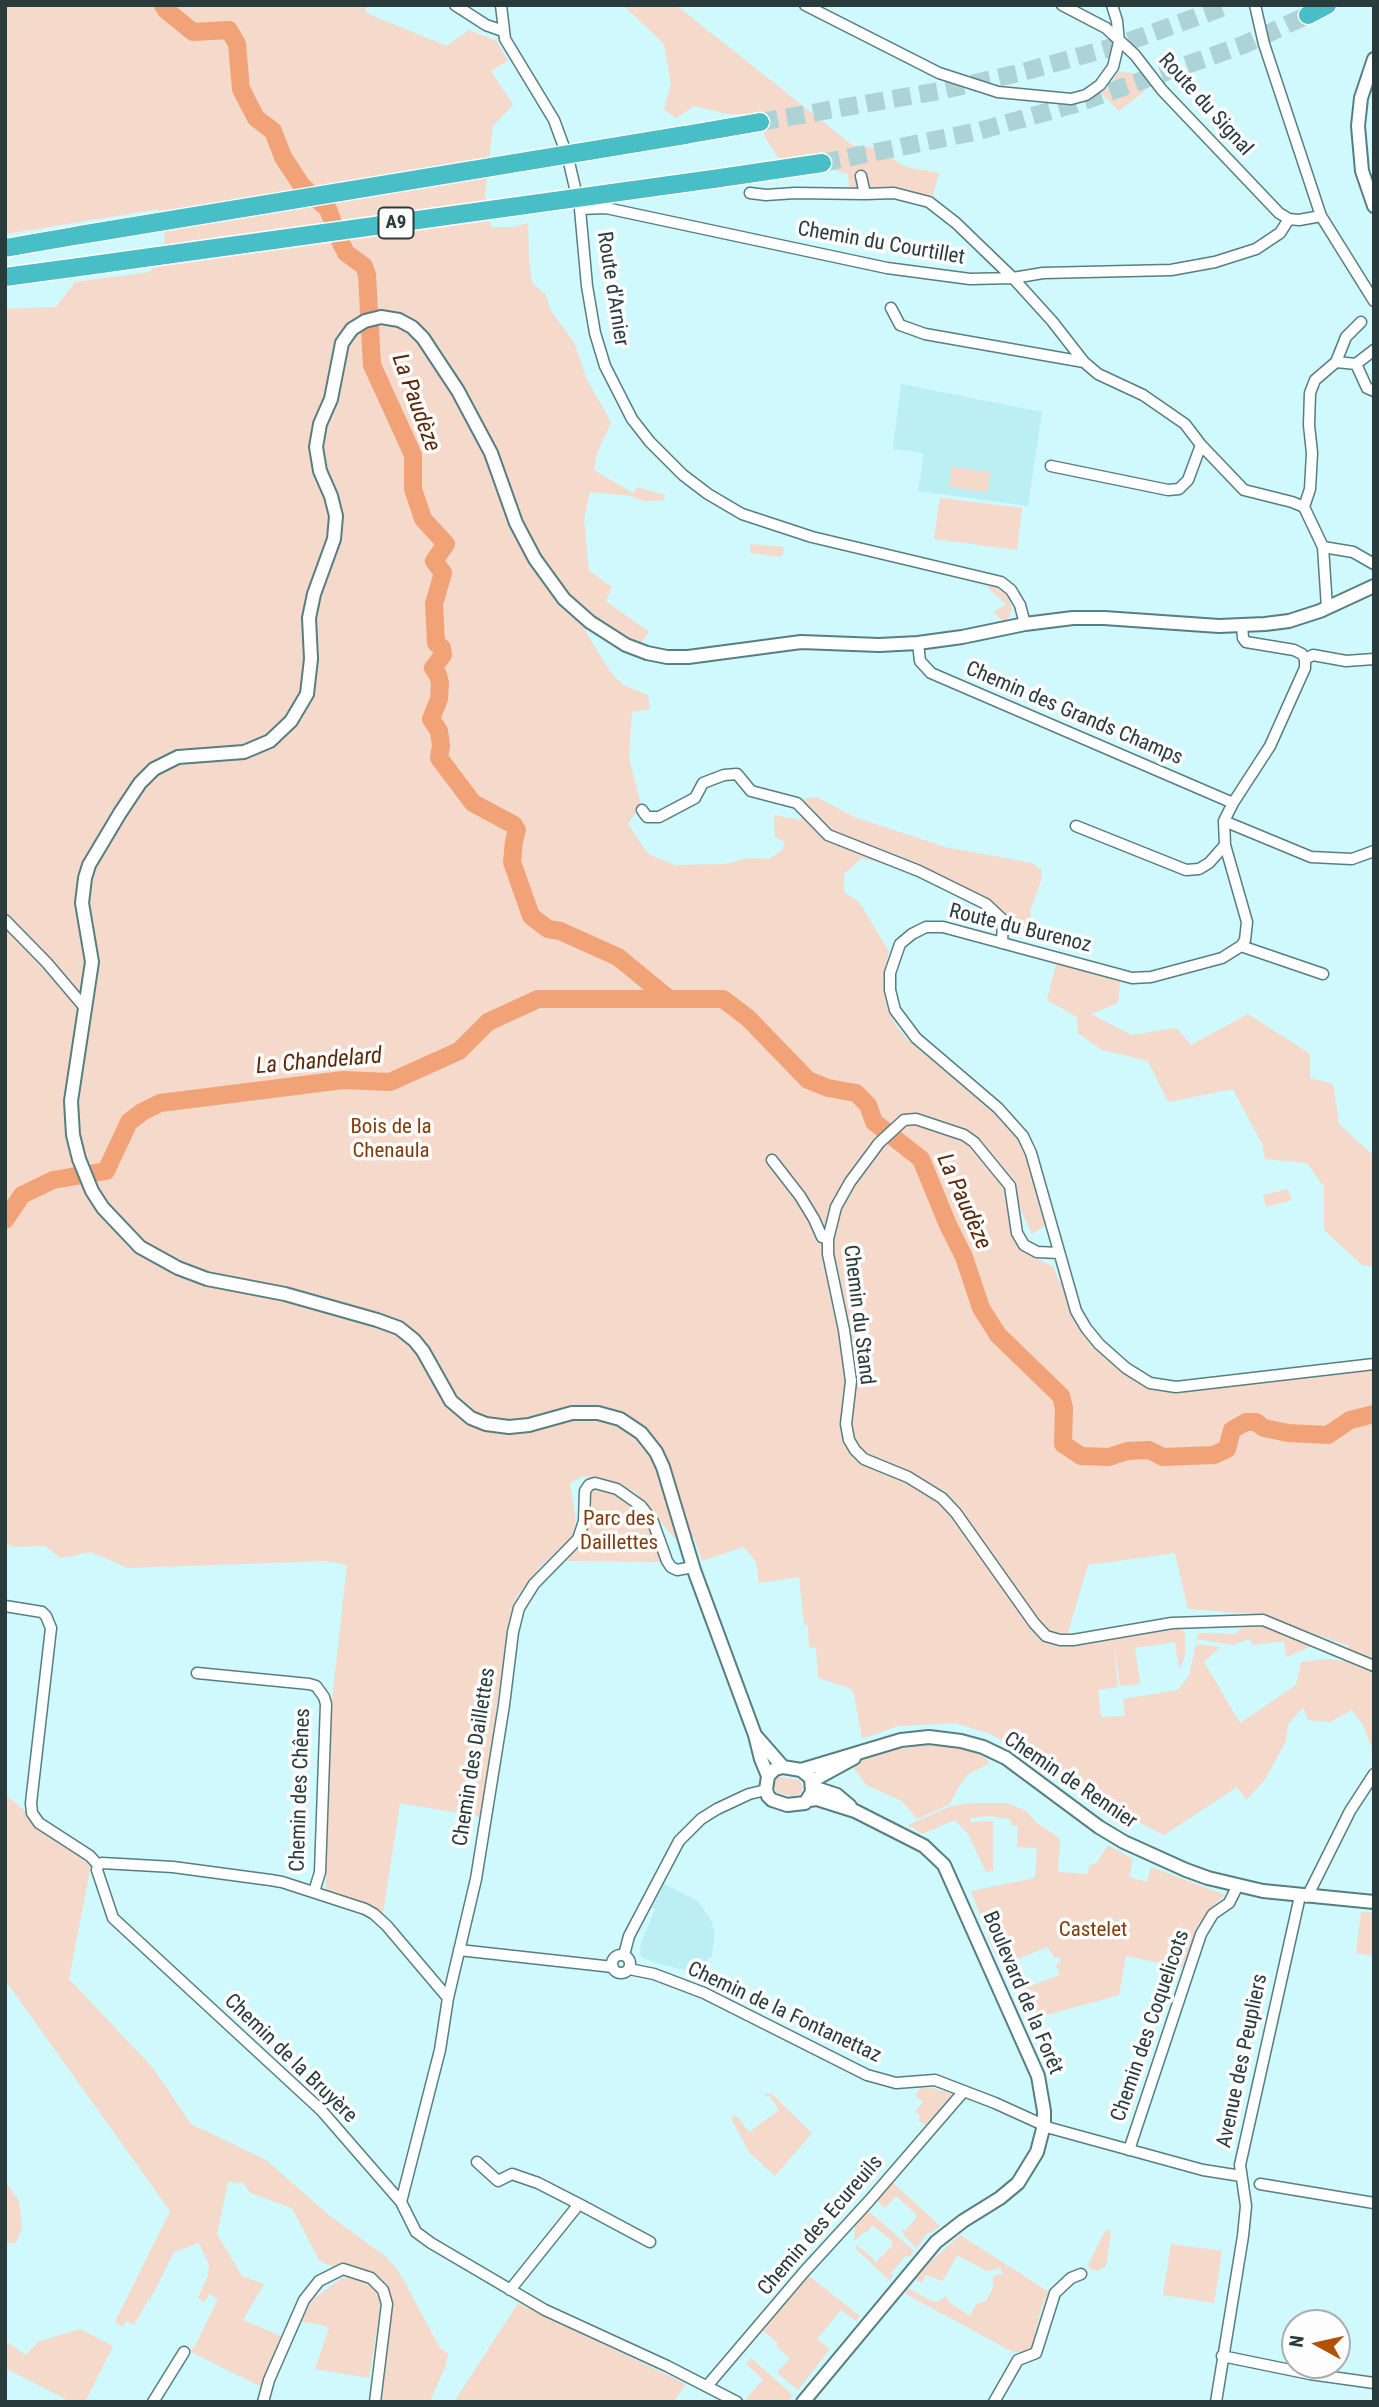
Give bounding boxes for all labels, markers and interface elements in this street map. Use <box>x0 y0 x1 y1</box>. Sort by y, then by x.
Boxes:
street label: Route du Signal <box>1152 49 1258 161</box>
road number: A9 <box>378 208 414 238</box>
street label: Chemin du Courtillet <box>796 217 966 271</box>
street label: Route d'Arnier <box>591 230 633 348</box>
water label: La Paudèze <box>385 350 445 456</box>
street label: Chemin des Grands Champs <box>962 657 1186 771</box>
street label: Route du Burenoz <box>946 899 1094 959</box>
water label: La Chandelard <box>255 1043 383 1081</box>
park label: Bois de la Chenaula <box>350 1115 432 1165</box>
water label: La Paudèze <box>930 1150 996 1254</box>
street label: Chemin du Stand <box>837 1244 879 1386</box>
park label: Parc des Daillettes <box>580 1507 658 1557</box>
street label: Chemin des Daillettes <box>448 1666 502 1848</box>
street label: Chemin des Chênes <box>286 1708 316 1872</box>
street label: Chemin de Rennier <box>999 1727 1141 1835</box>
street label: Boulevard de la Forêt <box>976 1908 1068 2078</box>
park label: Castelet <box>1059 1918 1127 1944</box>
street label: Chemin des Coquelicots <box>1106 1927 1196 2125</box>
street label: Chemin de la Fontanettaz <box>683 1957 885 2069</box>
street label: Avenue des Peupliers <box>1212 1972 1274 2150</box>
street label: Chemin de la Bruyère <box>218 1989 362 2129</box>
street label: Chemin des Ecureuils <box>753 2151 889 2301</box>
north arrow <box>1281 2309 1351 2379</box>
text: N <box>1284 2334 1309 2349</box>

